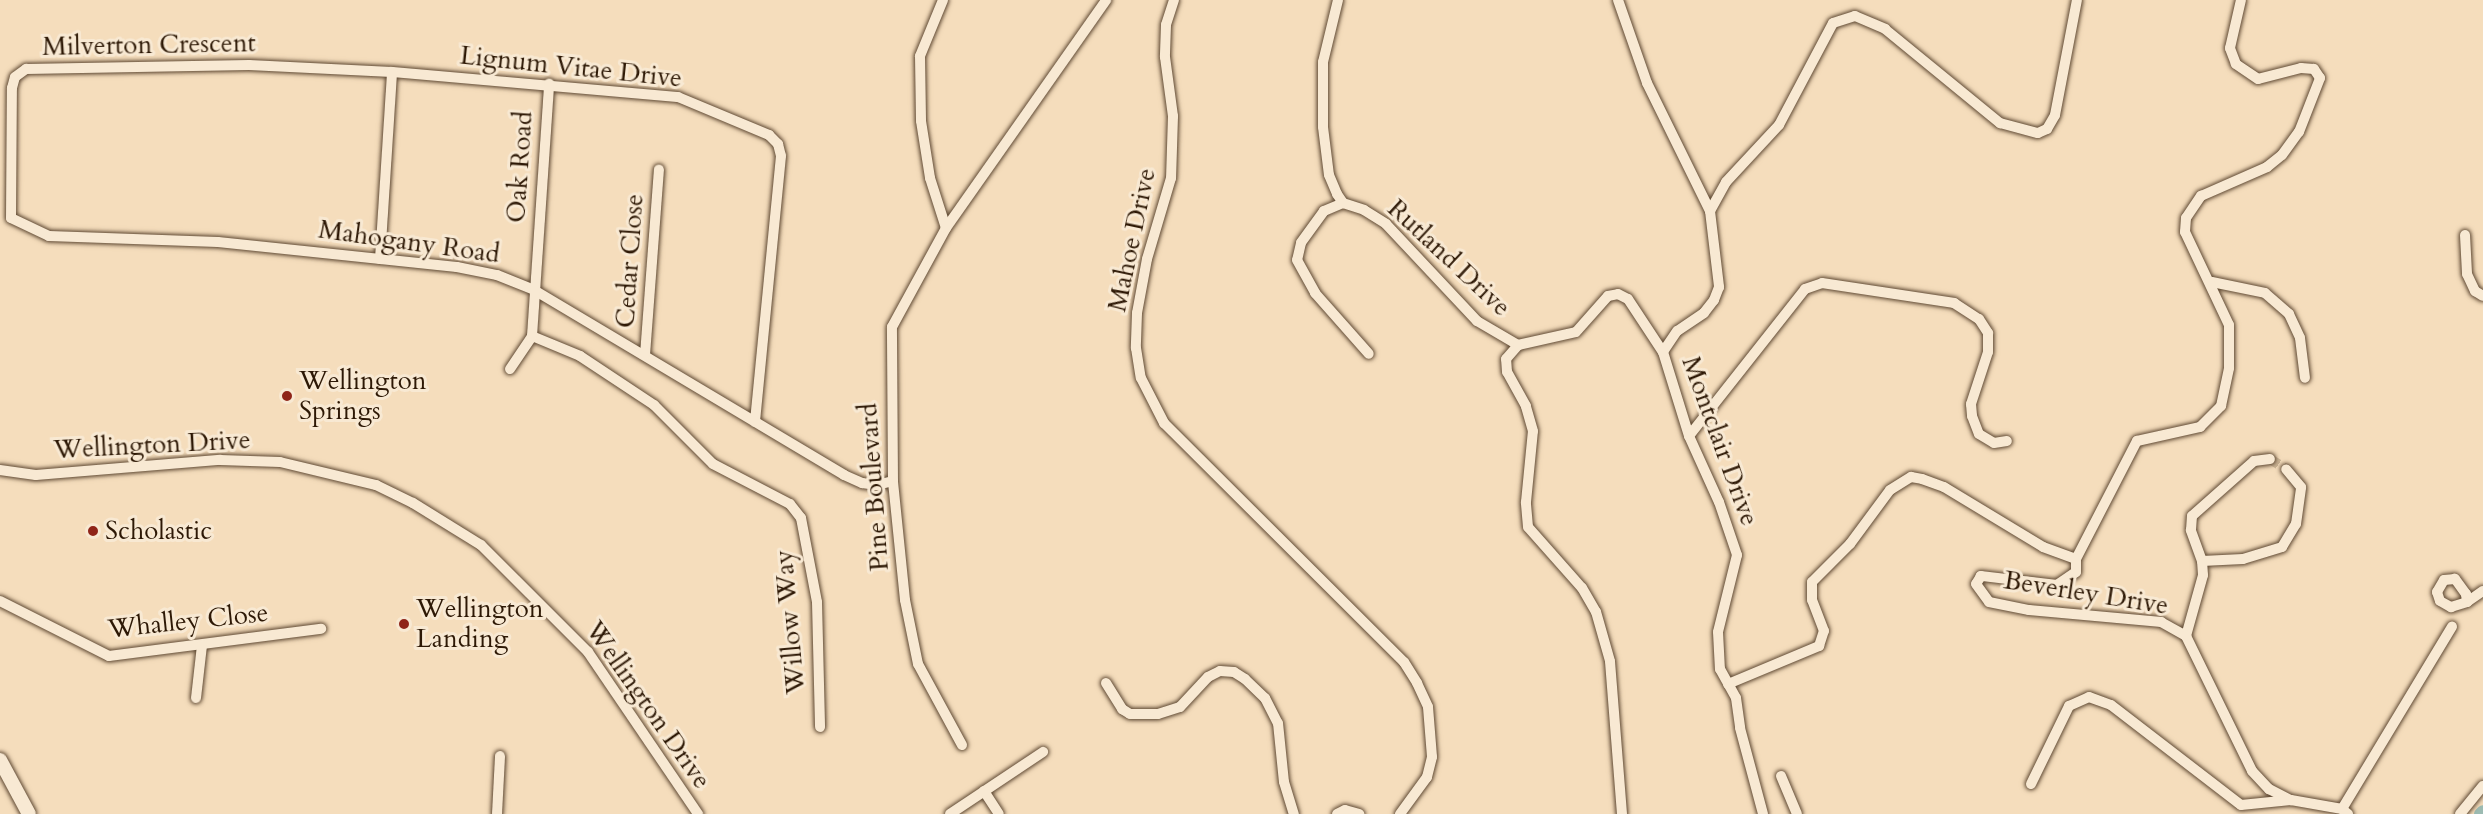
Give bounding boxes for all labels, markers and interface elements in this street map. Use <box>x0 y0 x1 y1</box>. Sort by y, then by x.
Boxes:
street label: Milverton Crescent <box>42 28 256 62</box>
street label: Lignum Vitae Drive <box>458 40 684 94</box>
street label: Oak Road <box>501 110 539 224</box>
street label: Mahoe Drive <box>1102 165 1162 315</box>
street label: Cedar Close <box>610 193 650 329</box>
street label: Rutland Drive <box>1381 193 1517 323</box>
street label: Mahogany Road <box>316 214 502 270</box>
street label: Montclair Drive <box>1675 352 1765 530</box>
place label: Wellington Springs <box>299 365 426 426</box>
marker: Wellington Springs <box>280 389 294 403</box>
street label: Pine Boulevard <box>853 402 895 572</box>
street label: Wellington Drive <box>53 424 251 466</box>
place label: Scholastic <box>105 515 212 547</box>
marker: Scholastic <box>86 524 100 538</box>
street label: Willow Way <box>768 549 812 695</box>
street label: Beverley Drive <box>2002 565 2170 621</box>
place label: Wellington Landing <box>416 593 543 654</box>
street label: Whalley Close <box>106 597 270 645</box>
street label: Wellington Drive <box>579 615 717 795</box>
marker: Wellington Landing <box>397 617 411 631</box>

